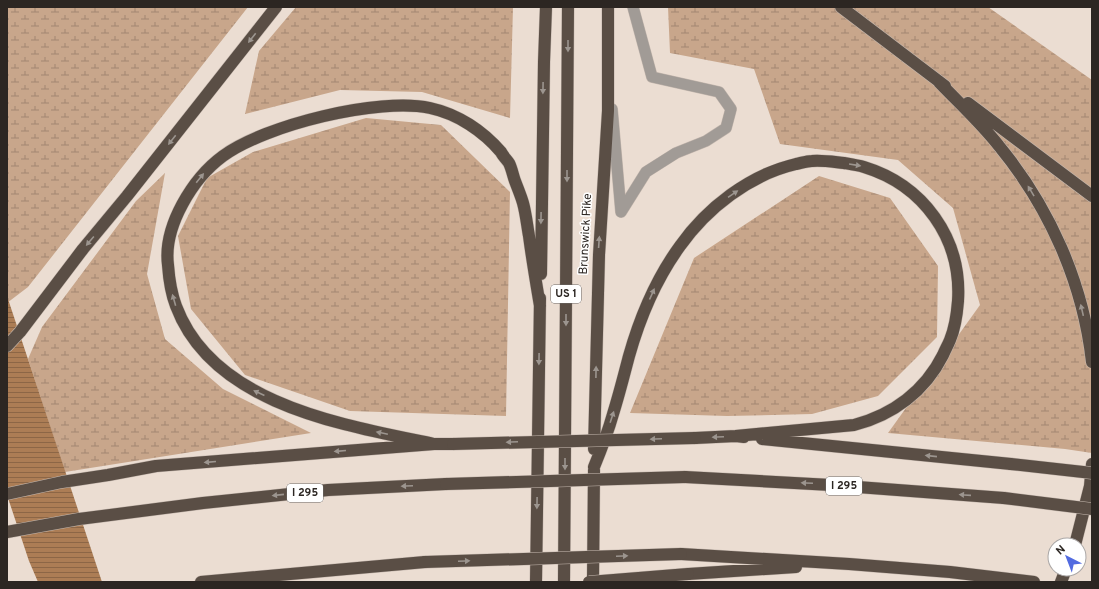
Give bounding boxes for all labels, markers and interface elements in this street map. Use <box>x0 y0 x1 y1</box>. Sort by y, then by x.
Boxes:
one-way arrow <box>248 32 256 43</box>
one-way arrow <box>565 40 571 53</box>
one-way arrow <box>540 82 546 95</box>
one-way arrow <box>167 134 176 145</box>
one-way arrow <box>849 162 861 168</box>
one-way arrow <box>564 170 570 183</box>
one-way arrow <box>195 173 204 184</box>
one-way arrow <box>1028 185 1035 197</box>
one-way arrow <box>727 190 738 198</box>
street label: Brunswick Pike <box>576 193 596 275</box>
one-way arrow <box>538 212 544 225</box>
one-way arrow <box>85 235 94 246</box>
one-way arrow <box>596 236 603 248</box>
road number: US 1 <box>551 285 581 303</box>
one-way arrow <box>649 288 655 300</box>
one-way arrow <box>171 293 177 305</box>
one-way arrow <box>1079 304 1085 316</box>
one-way arrow <box>563 314 569 327</box>
one-way arrow <box>536 353 542 366</box>
one-way arrow <box>593 365 599 378</box>
one-way arrow <box>254 390 265 396</box>
one-way arrow <box>609 411 615 423</box>
one-way arrow <box>376 430 388 436</box>
one-way arrow <box>711 434 724 440</box>
one-way arrow <box>650 435 662 442</box>
one-way arrow <box>506 439 518 446</box>
one-way arrow <box>334 448 346 455</box>
one-way arrow <box>925 453 937 459</box>
one-way arrow <box>204 458 216 465</box>
one-way arrow <box>562 458 568 471</box>
road number: I 295 <box>826 477 862 495</box>
one-way arrow <box>801 480 813 487</box>
one-way arrow <box>401 483 413 490</box>
road number: I 295 <box>287 484 323 502</box>
one-way arrow <box>272 492 284 499</box>
one-way arrow <box>959 492 971 499</box>
one-way arrow <box>534 497 540 510</box>
north arrow <box>1047 537 1087 577</box>
text: N <box>1053 542 1069 558</box>
one-way arrow <box>616 553 629 559</box>
one-way arrow <box>458 558 471 564</box>

